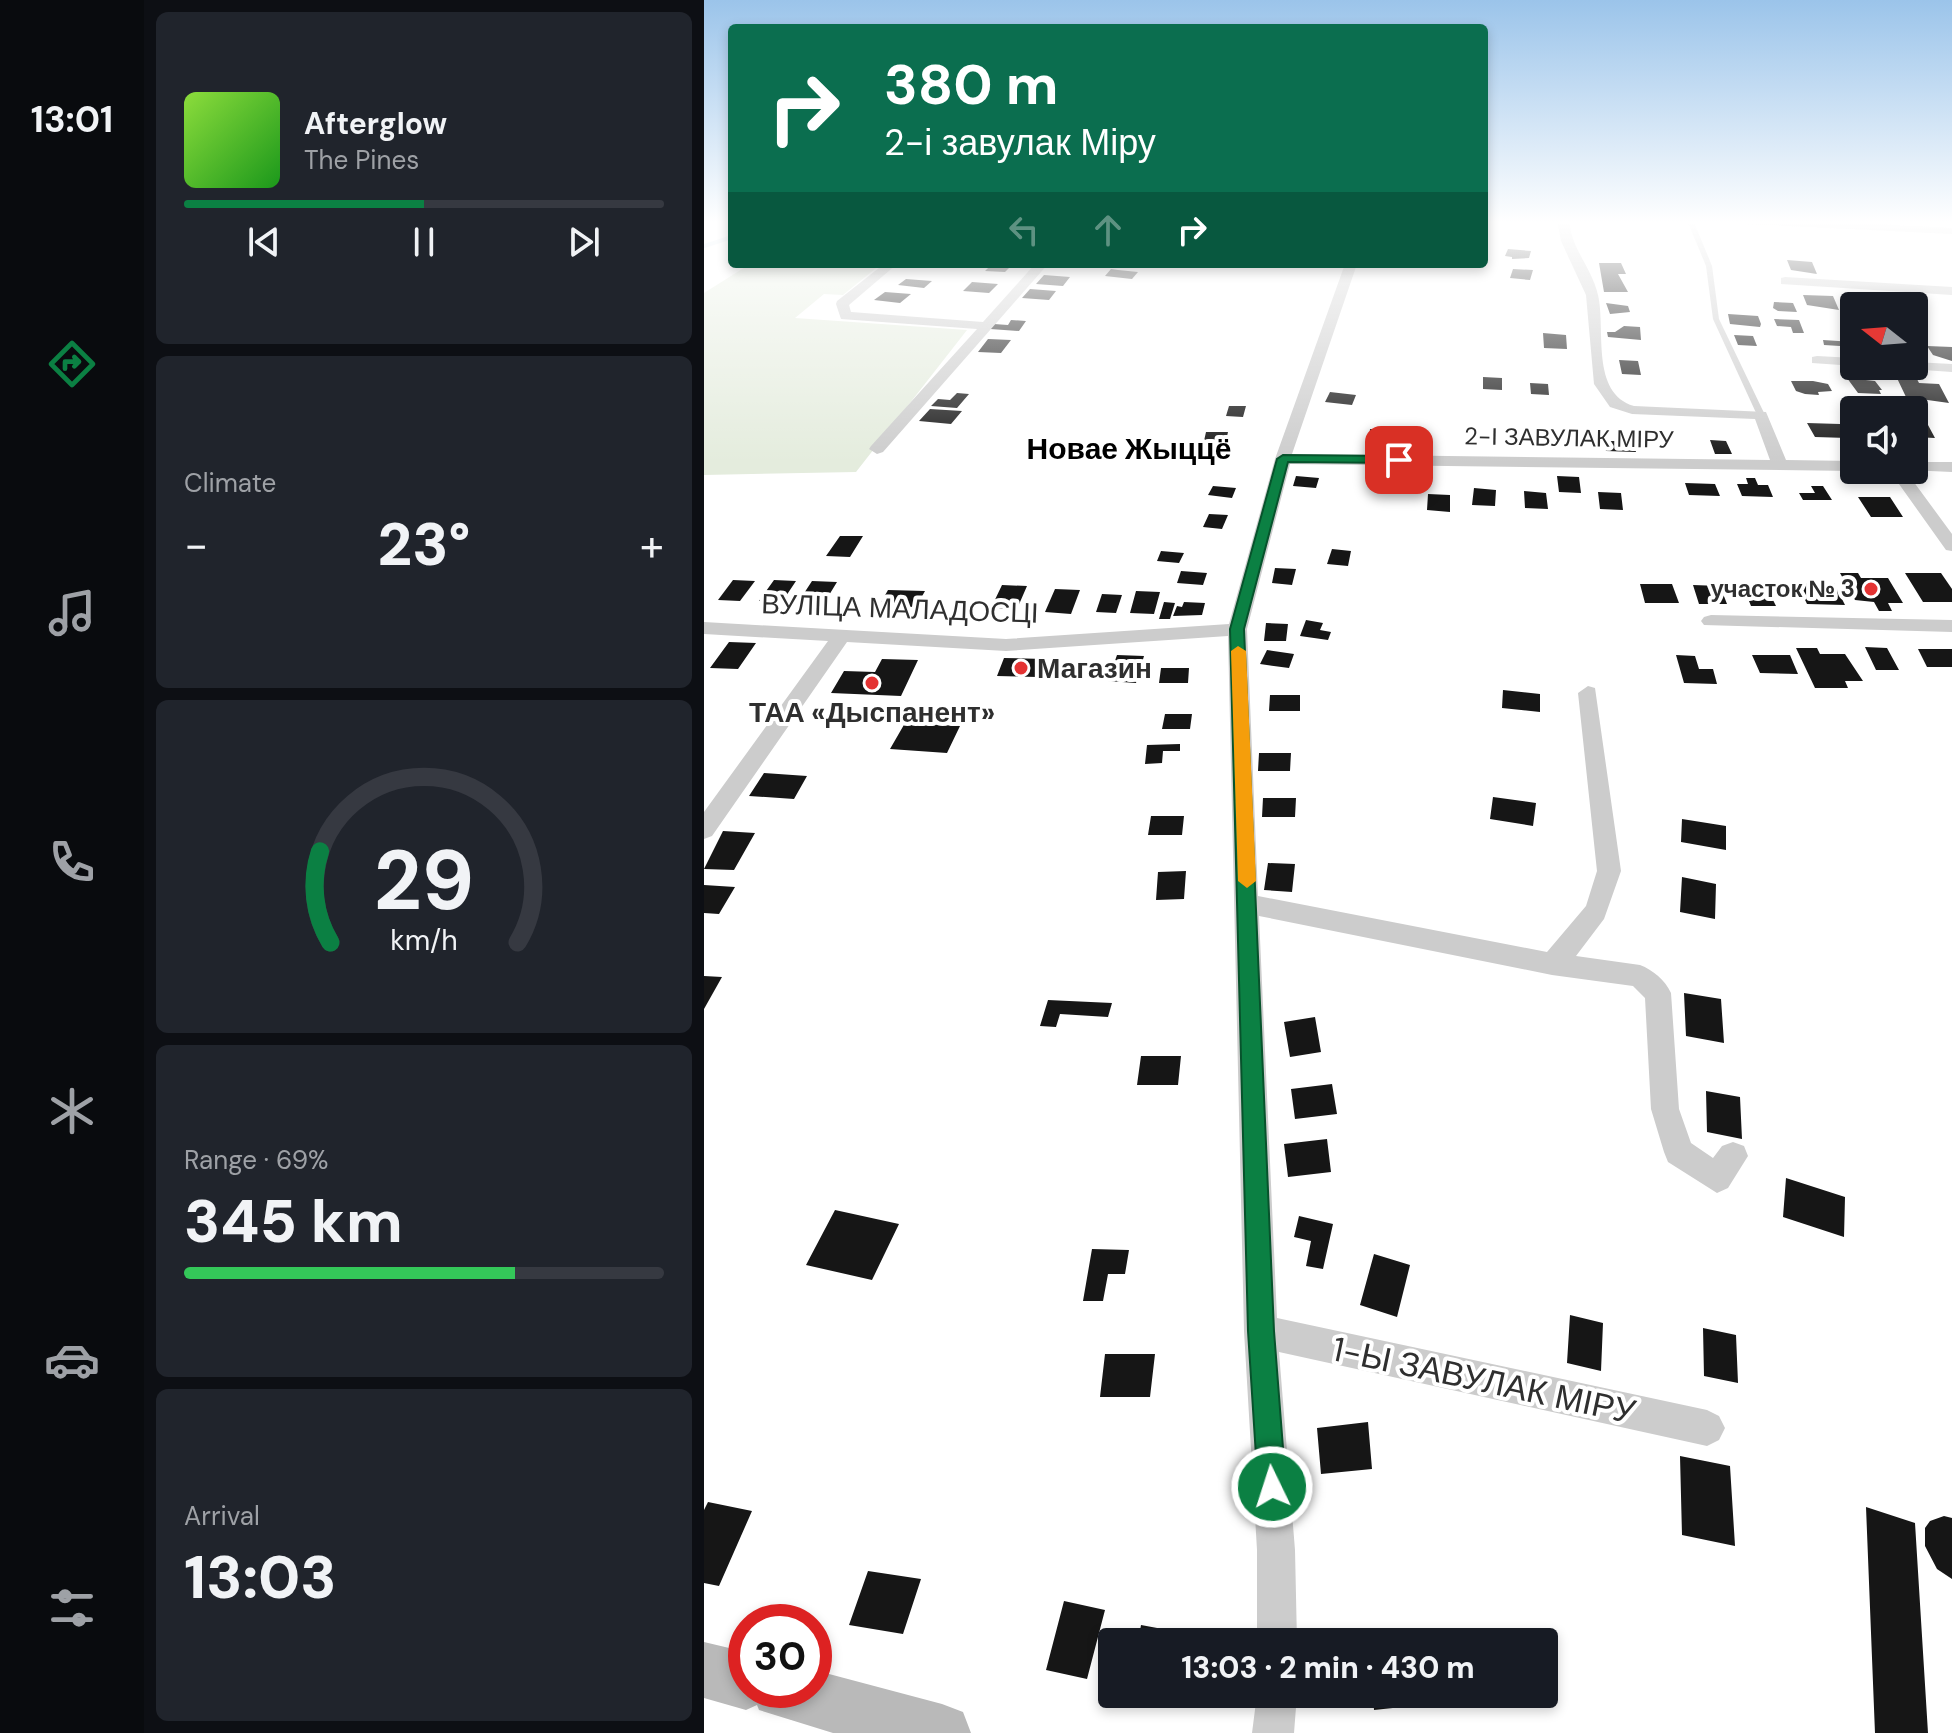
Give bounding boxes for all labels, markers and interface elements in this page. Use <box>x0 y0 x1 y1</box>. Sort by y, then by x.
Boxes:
text: 380 m <box>884 48 1059 121</box>
icon: right <box>752 56 856 160</box>
text: 13:01 <box>31 96 113 143</box>
text: Afterglow <box>304 104 447 143</box>
text: 2-і завулак Міру <box>884 119 1156 166</box>
text: The Pines <box>304 143 419 177</box>
icon: left <box>1002 208 1046 252</box>
icon: ahead <box>1086 208 1130 252</box>
icon: right <box>1170 208 1214 252</box>
icon: previous <box>242 220 286 264</box>
icon: pause <box>402 220 446 264</box>
icon: next <box>562 220 606 264</box>
north arrow <box>1840 292 1928 380</box>
map controls <box>1840 292 1928 484</box>
icon: directions <box>44 336 100 392</box>
button: sound <box>1840 396 1928 484</box>
street label: 2-І ЗАВУЛАК МІРУ <box>1464 420 1675 455</box>
pin <box>1365 426 1433 494</box>
district label: Новае Жыццё <box>1027 429 1231 468</box>
icon: arrive <box>1377 438 1421 482</box>
text: Climate <box>184 466 276 500</box>
text: 23° <box>378 505 470 584</box>
text: − <box>184 516 208 574</box>
text: + <box>640 516 664 574</box>
place label: участок № 3 <box>1710 573 1855 604</box>
marker: участок № 3 <box>1862 580 1880 598</box>
icon: music <box>44 585 100 641</box>
street label: ВУЛІЦА МАЛАДОСЦІ <box>761 585 1039 632</box>
place label: Магазин <box>1037 650 1152 687</box>
marker: Магазин <box>1012 659 1030 677</box>
marker: ТАА «Дыспанент» <box>863 674 881 692</box>
place label: ТАА «Дыспанент» <box>749 694 995 731</box>
text: 29 <box>374 825 474 934</box>
icon: phone <box>44 834 100 890</box>
text: km/h <box>390 922 458 959</box>
icon: climate <box>44 1083 100 1139</box>
text: Range · 69% <box>184 1143 328 1177</box>
text: 345 km <box>184 1182 403 1261</box>
street label: 1-Ы ЗАВУЛАК МІРУ <box>1328 1326 1640 1435</box>
icon: car <box>44 1332 100 1388</box>
position arrow <box>1230 1445 1314 1529</box>
text: Arrival <box>184 1499 260 1533</box>
text: 13:03 <box>184 1538 337 1617</box>
icon: filters <box>44 1580 100 1636</box>
speed limit sign: 30 <box>728 1604 832 1708</box>
text: 13:03 · 2 min · 430 m <box>1181 1648 1475 1687</box>

